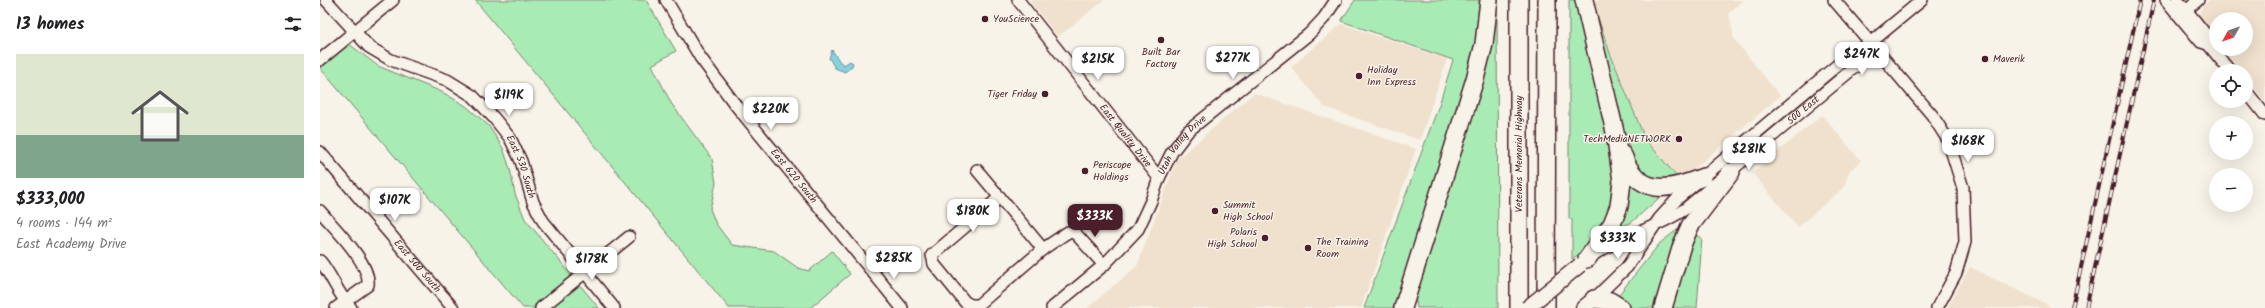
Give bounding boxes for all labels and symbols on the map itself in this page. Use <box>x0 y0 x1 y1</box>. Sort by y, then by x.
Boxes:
place label: YouScience <box>993 11 1040 27</box>
north arrow <box>2209 12 2253 56</box>
marker: YouScience <box>980 14 990 24</box>
marker: Built Bar Factory <box>1156 35 1166 45</box>
pin: $247K <box>1834 42 1890 76</box>
place label: Built Bar Factory <box>1142 44 1181 72</box>
pin: $277K <box>1205 46 1261 80</box>
pin: $215K <box>1070 47 1126 81</box>
place label: Maverik <box>1993 51 2025 67</box>
marker: Maverik <box>1980 54 1990 64</box>
place label: Holiday Inn Express <box>1367 62 1417 90</box>
marker: Holiday Inn Express <box>1354 71 1364 81</box>
pin: $119K <box>481 83 537 117</box>
place label: Tiger Friday <box>987 86 1037 102</box>
marker: Tiger Friday <box>1040 89 1050 99</box>
street label: 500 East <box>1783 92 1823 129</box>
street label: Veterans Memorial Highway <box>1511 95 1527 212</box>
pin: $220K <box>743 97 799 131</box>
street label: East Quality Drive <box>1095 100 1156 171</box>
street label: Utah Valley Drive <box>1154 111 1210 178</box>
pin: $168K <box>1940 129 1996 163</box>
place label: TechMediaNETWORK <box>1583 131 1671 147</box>
street label: East 530 South <box>502 132 540 200</box>
marker: TechMediaNETWORK <box>1674 134 1684 144</box>
pin: $281K <box>1721 137 1777 171</box>
street label: East 620 South <box>766 145 821 207</box>
place label: Periscope Holdings <box>1093 157 1132 185</box>
marker: Periscope Holdings <box>1080 166 1090 176</box>
pin: $107K <box>367 188 423 222</box>
place label: Summit High School <box>1223 197 1273 225</box>
pin: $180K <box>945 199 1001 233</box>
pin: $333K <box>1067 204 1123 238</box>
marker: Summit High School <box>1210 206 1220 216</box>
place label: Polaris High School <box>1207 224 1258 252</box>
pin: $333K <box>1590 226 1646 260</box>
marker: Polaris High School <box>1260 233 1270 243</box>
place label: The Training Room <box>1316 234 1369 262</box>
street label: East 500 South <box>390 236 445 296</box>
marker: The Training Room <box>1303 243 1313 253</box>
pin: $285K <box>866 246 922 280</box>
pin: $178K <box>564 247 620 281</box>

